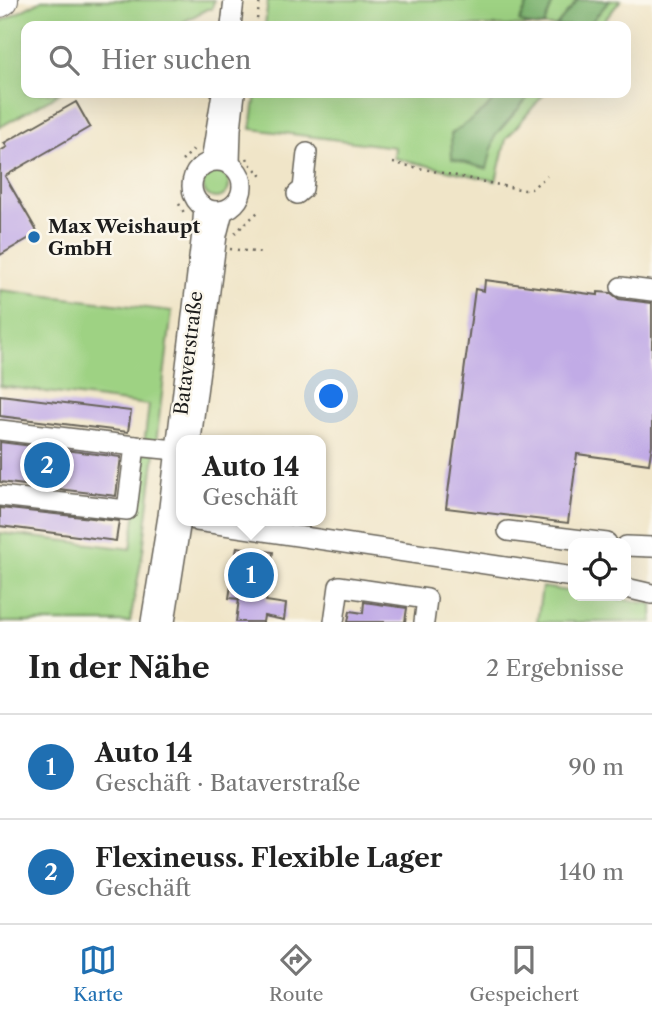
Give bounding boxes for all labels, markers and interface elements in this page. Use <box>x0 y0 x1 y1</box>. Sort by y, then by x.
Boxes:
search box <box>21 21 631 98</box>
icon: search <box>45 41 83 79</box>
text: Hier suchen <box>101 44 251 76</box>
place label: Max Weishaupt GmbH <box>48 215 200 260</box>
marker: Max Weishaupt GmbH <box>26 229 42 245</box>
street label: Bataverstraße <box>169 290 208 416</box>
your location <box>314 379 348 413</box>
popup <box>176 435 326 526</box>
pin: 2 <box>24 439 70 491</box>
text: Auto 14 <box>202 451 300 483</box>
text: Geschäft <box>202 483 298 511</box>
map controls <box>568 538 631 601</box>
button: locate <box>568 538 631 601</box>
pin: 1 <box>228 549 274 601</box>
text: In der Nähe <box>28 649 210 686</box>
text: 2 Ergebnisse <box>486 654 624 682</box>
text: Auto 14 <box>95 737 193 769</box>
text: 1 <box>46 753 56 781</box>
text: 90 m <box>568 753 624 781</box>
text: Geschäft · Bataverstraße <box>95 769 360 797</box>
text: Flexineuss. Flexible Lager <box>95 842 442 874</box>
text: 2 <box>44 858 58 886</box>
text: 140 m <box>559 858 624 886</box>
text: Geschäft <box>95 874 191 902</box>
tab: Karte <box>73 941 123 1006</box>
tab: Route <box>269 941 324 1006</box>
tab: Gespeichert <box>469 941 579 1006</box>

